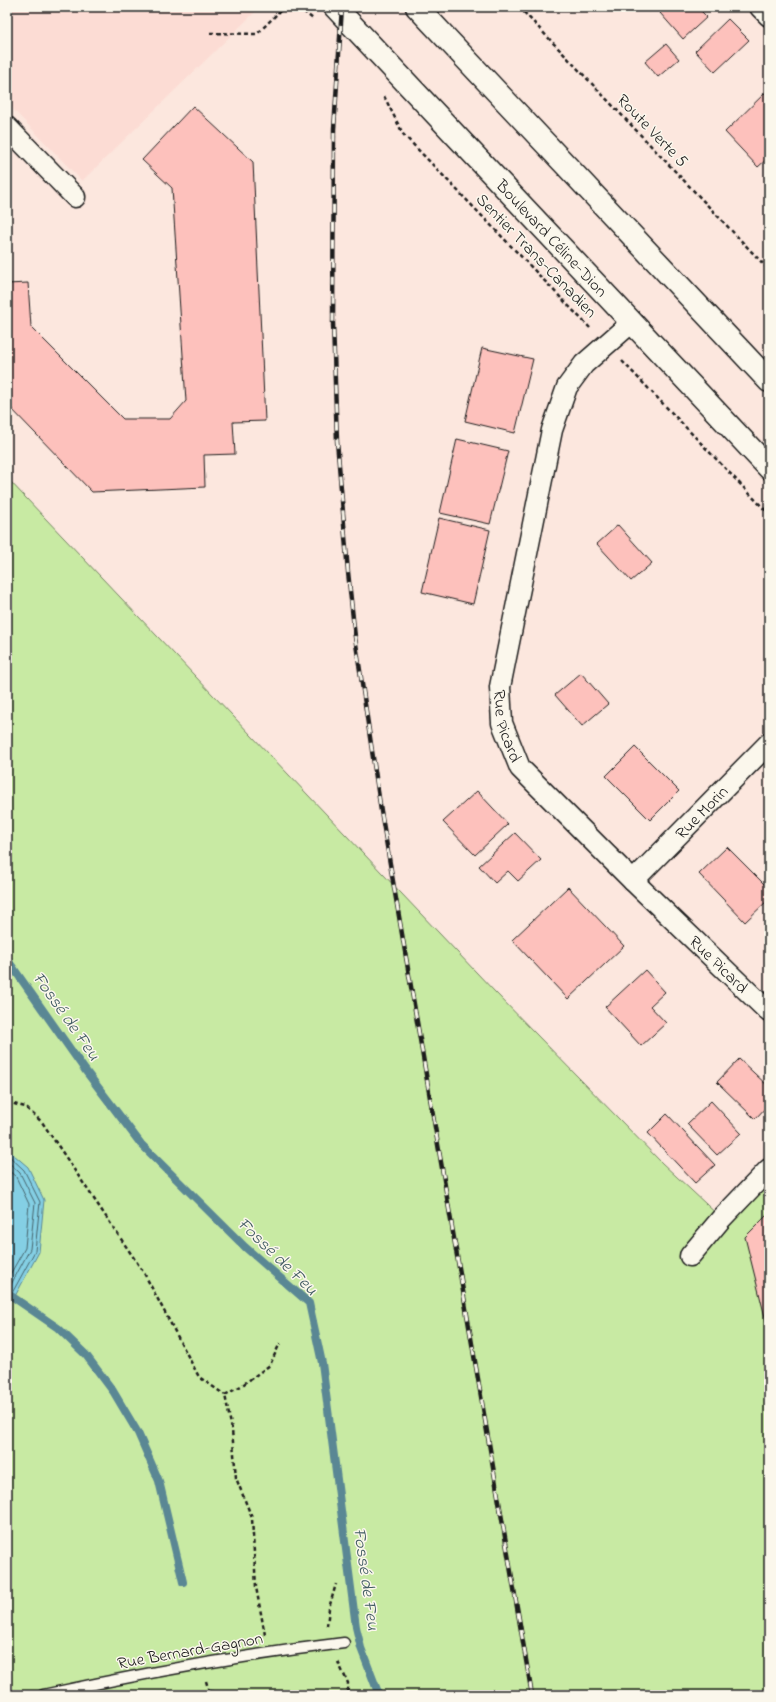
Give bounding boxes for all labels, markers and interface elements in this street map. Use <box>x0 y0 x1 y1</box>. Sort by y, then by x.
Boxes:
street label: Route Verte 5 <box>610 89 694 174</box>
street label: Boulevard Céline-Dion <box>489 174 613 303</box>
street label: Sentier Trans-Canadien <box>470 188 602 324</box>
street label: Rue Picard <box>486 689 528 767</box>
street label: Rue Morin <box>670 780 735 846</box>
street label: Rue Picard <box>683 930 754 1000</box>
water label: Fossé de Feu <box>25 968 106 1067</box>
water label: Fossé de Feu <box>231 1212 323 1303</box>
water label: Fossé de Feu <box>345 1526 385 1632</box>
street label: Rue Bernard-Gagnon <box>116 1626 265 1679</box>

